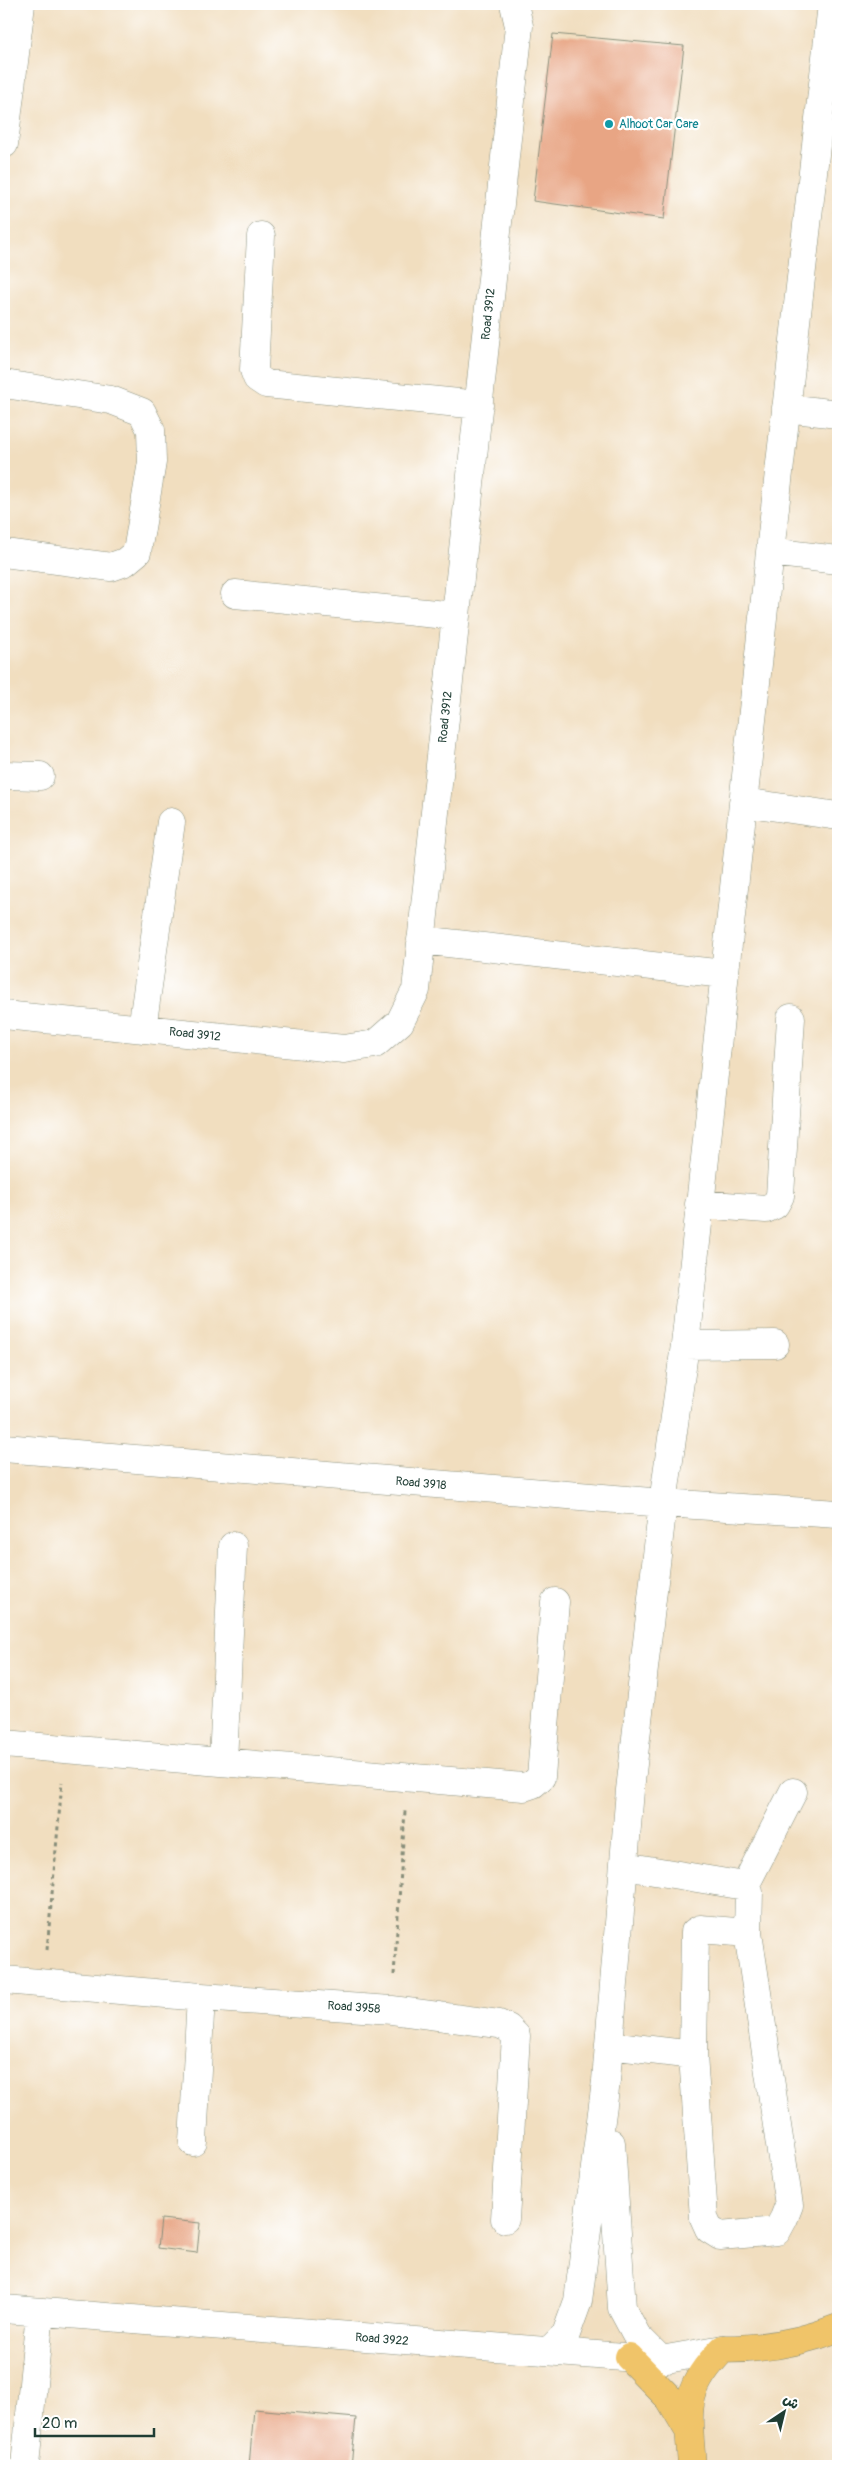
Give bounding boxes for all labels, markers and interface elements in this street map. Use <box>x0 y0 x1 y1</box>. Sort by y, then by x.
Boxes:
place label: Alhoot Car Care <box>619 117 699 132</box>
marker: Alhoot Car Care <box>603 118 615 130</box>
street label: Road 3912 <box>478 287 499 341</box>
street label: Road 3912 <box>435 690 456 744</box>
street label: Road 3912 <box>168 1024 222 1045</box>
street label: Road 3918 <box>395 1474 447 1493</box>
street label: Road 3958 <box>327 1998 381 2017</box>
street label: Road 3922 <box>355 2330 410 2349</box>
north arrow <box>760 2388 810 2438</box>
text: ش <box>780 2390 802 2413</box>
scale bar <box>35 2405 154 2437</box>
text: 20 m <box>42 2414 77 2433</box>

